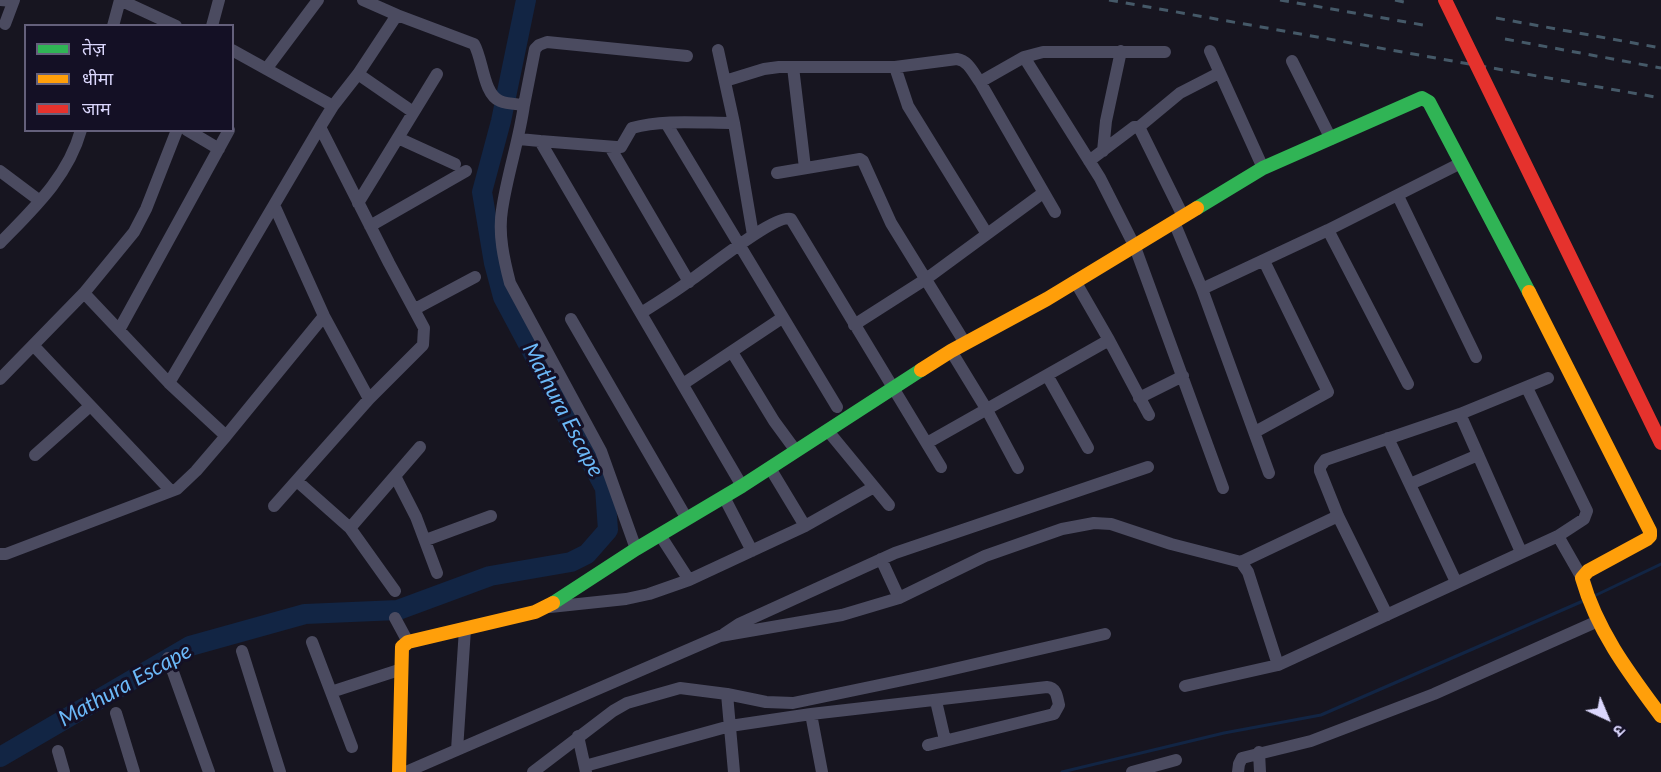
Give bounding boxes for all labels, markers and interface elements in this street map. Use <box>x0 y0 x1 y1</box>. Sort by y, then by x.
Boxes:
legend <box>24 24 234 132</box>
text: तेज़ <box>82 37 106 59</box>
text: धीमा <box>82 67 113 89</box>
text: जाम <box>82 97 111 119</box>
water label: Mathura Escape <box>517 338 609 482</box>
water label: Mathura Escape <box>54 638 196 732</box>
north arrow <box>1577 688 1637 748</box>
text: उ <box>1610 721 1630 741</box>

